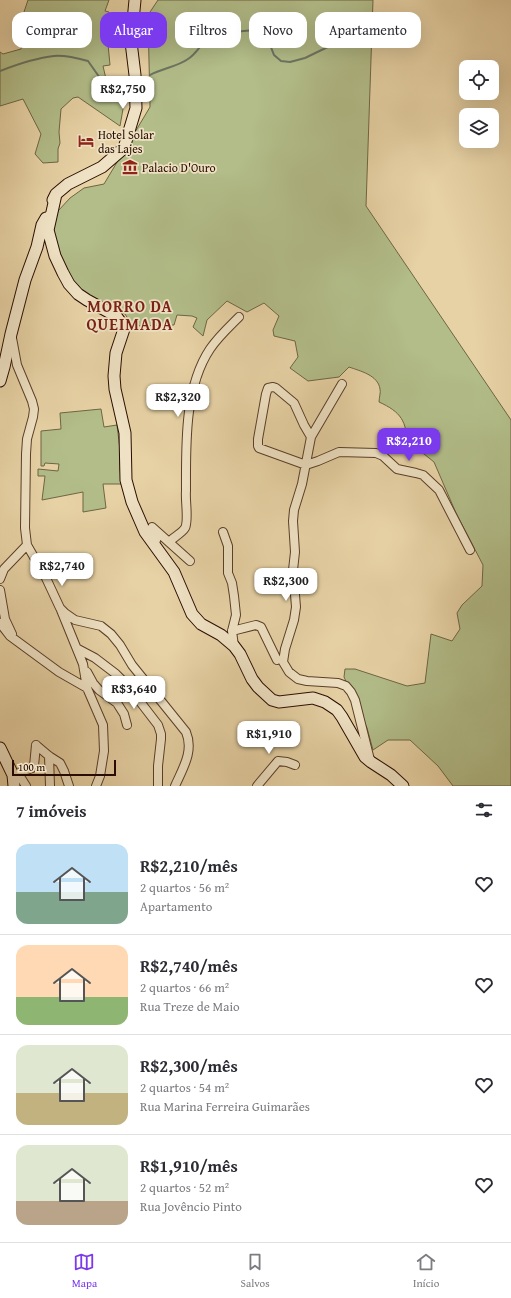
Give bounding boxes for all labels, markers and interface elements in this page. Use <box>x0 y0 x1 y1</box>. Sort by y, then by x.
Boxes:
chip: Comprar <box>12 12 92 48</box>
chip: Alugar <box>100 12 167 48</box>
chip: Filtros <box>175 12 241 48</box>
chip: Novo <box>249 12 307 48</box>
chip: Apartamento <box>315 12 421 48</box>
map controls <box>459 60 499 148</box>
button: locate <box>459 60 499 100</box>
pin: R$2,750 <box>86 76 160 110</box>
text: R$2,750 <box>100 79 146 98</box>
button: layers <box>459 108 499 148</box>
place label: Hotel Solar das Lajes <box>98 126 154 157</box>
hotel icon: Hotel Solar das Lajes <box>77 132 95 150</box>
museum icon: Palacio D'Ouro <box>121 158 139 176</box>
place label: Palacio D'Ouro <box>142 159 216 176</box>
district label: MORRO DA QUEIMADA <box>87 294 173 336</box>
pin: R$2,320 <box>141 384 215 418</box>
text: R$2,320 <box>155 387 201 406</box>
pin: R$2,210 <box>372 428 446 462</box>
text: R$2,210 <box>386 431 432 450</box>
pin: R$2,740 <box>25 553 99 587</box>
text: R$2,740 <box>39 556 85 575</box>
pin: R$2,300 <box>249 568 323 602</box>
text: R$2,300 <box>263 571 309 590</box>
pin: R$3,640 <box>97 676 171 710</box>
text: R$3,640 <box>111 679 157 698</box>
pin: R$1,910 <box>232 721 306 755</box>
text: R$1,910 <box>246 724 292 743</box>
scale bar <box>12 758 116 777</box>
text: 100 m <box>18 759 45 775</box>
text: 7 imóveis <box>16 798 87 823</box>
icon: filters <box>473 799 495 821</box>
text: R$2,210/mês <box>140 853 238 878</box>
icon: home <box>48 860 96 908</box>
icon: heart <box>473 873 495 895</box>
text: 2 quartos · 56 m² <box>140 878 229 897</box>
text: Apartamento <box>140 897 212 916</box>
text: R$2,740/mês <box>140 953 238 978</box>
icon: home <box>48 961 96 1009</box>
icon: heart <box>473 974 495 996</box>
text: 2 quartos · 66 m² <box>140 978 229 997</box>
text: Rua Treze de Maio <box>140 997 240 1016</box>
text: R$2,300/mês <box>140 1053 238 1078</box>
icon: home <box>48 1061 96 1109</box>
icon: heart <box>473 1074 495 1096</box>
text: 2 quartos · 54 m² <box>140 1078 229 1097</box>
text: Rua Marina Ferreira Guimarães <box>140 1097 310 1116</box>
text: R$1,910/mês <box>140 1153 238 1178</box>
icon: home <box>48 1161 96 1209</box>
icon: heart <box>473 1174 495 1196</box>
text: 2 quartos · 52 m² <box>140 1178 229 1197</box>
text: Rua Jovêncio Pinto <box>140 1197 242 1216</box>
tab: Mapa <box>72 1251 97 1291</box>
tab: Salvos <box>241 1251 270 1291</box>
tab: Início <box>413 1251 439 1291</box>

